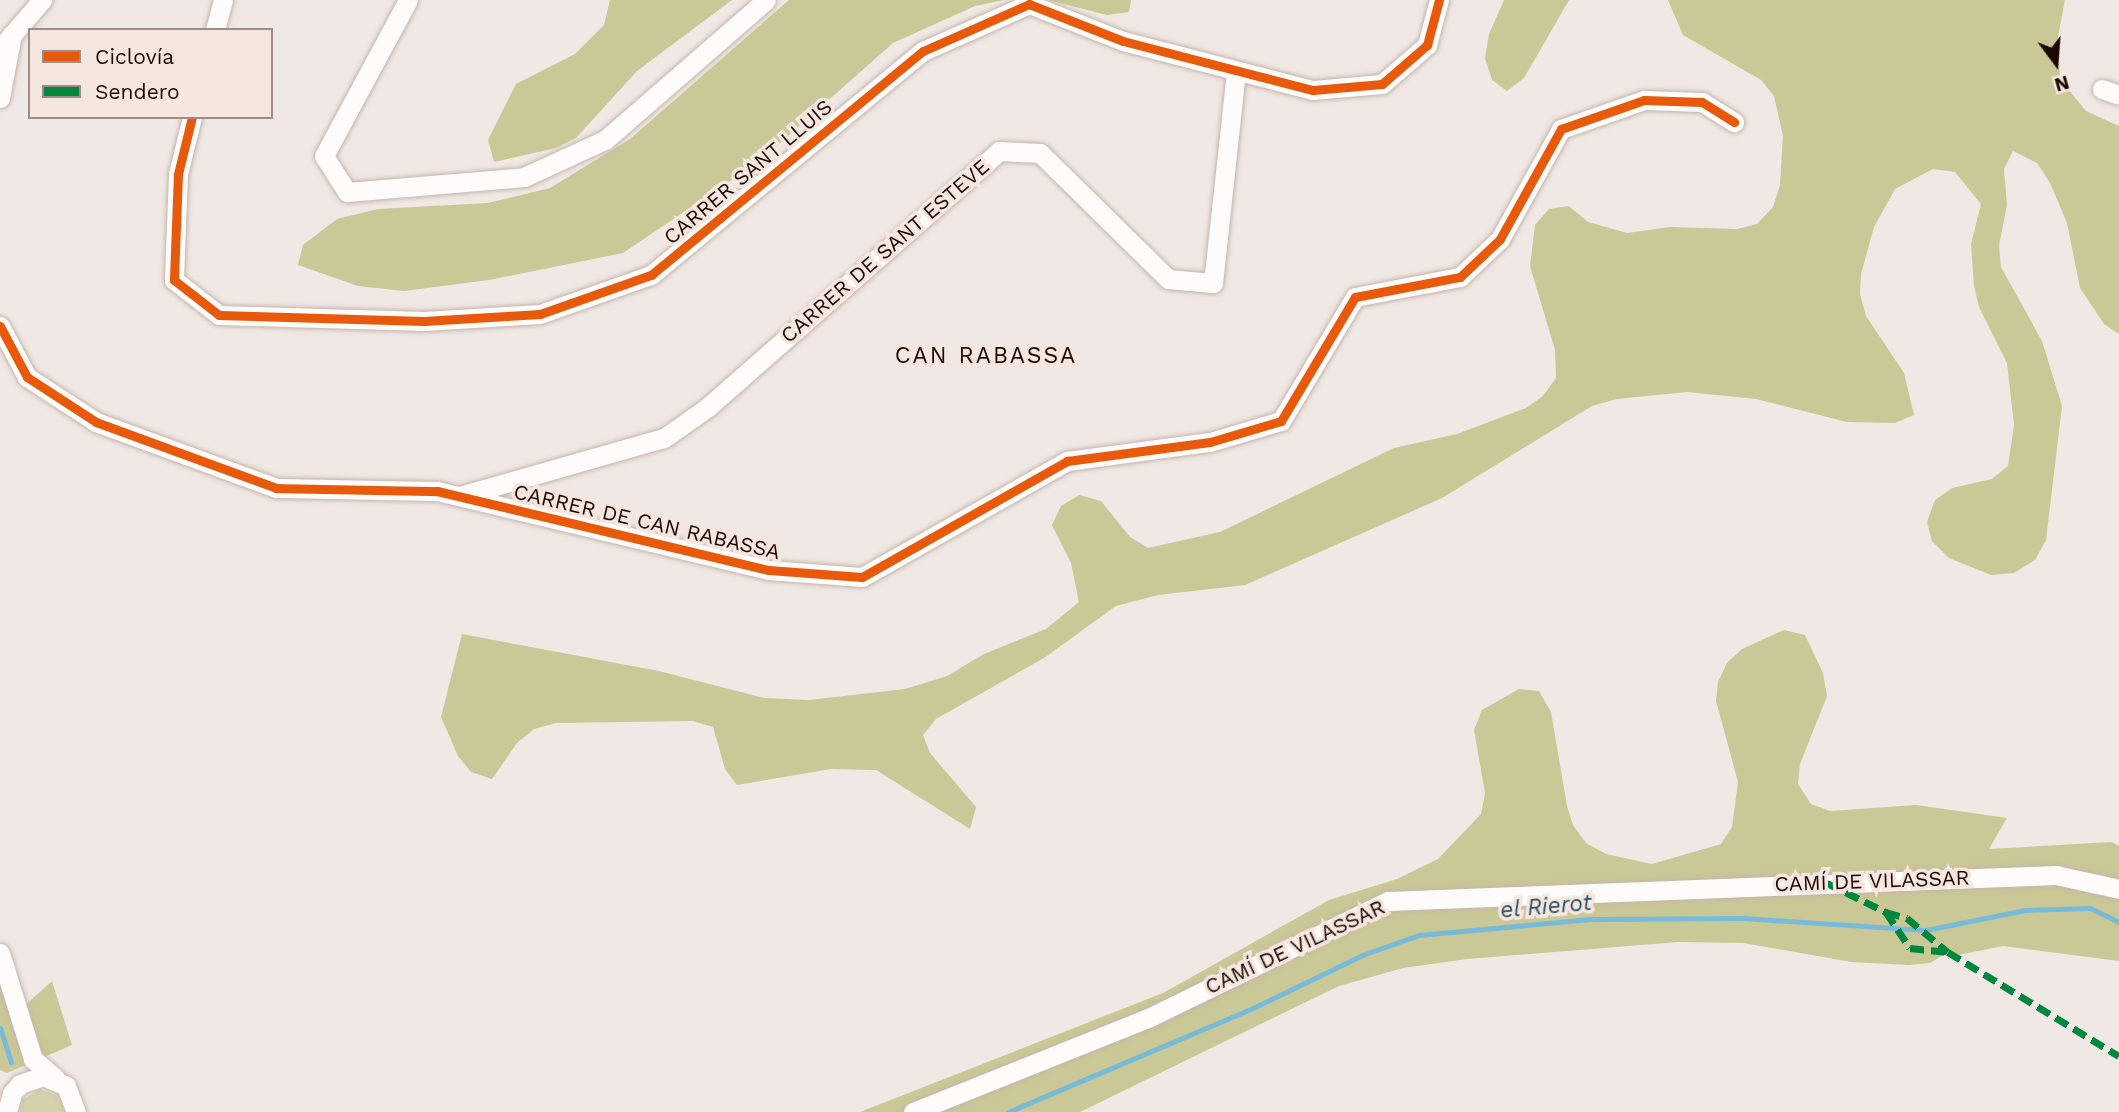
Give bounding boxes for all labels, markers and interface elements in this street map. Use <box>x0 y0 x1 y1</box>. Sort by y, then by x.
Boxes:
legend <box>28 28 273 119</box>
north arrow <box>2021 28 2091 98</box>
text: Ciclovía <box>95 44 174 69</box>
text: N <box>2052 71 2072 97</box>
text: Sendero <box>95 79 180 104</box>
street label: CARRER SANT LLUIS <box>659 94 837 250</box>
street label: CARRER DE SANT ESTEVE <box>776 154 994 348</box>
district label: CAN RABASSA <box>896 342 1076 370</box>
street label: CARRER DE CAN RABASSA <box>511 479 783 565</box>
street label: CAMÍ DE VILASSAR <box>1774 865 1970 897</box>
water label: el Rierot <box>1499 889 1593 925</box>
street label: CAMÍ DE VILASSAR <box>1201 894 1389 1000</box>

